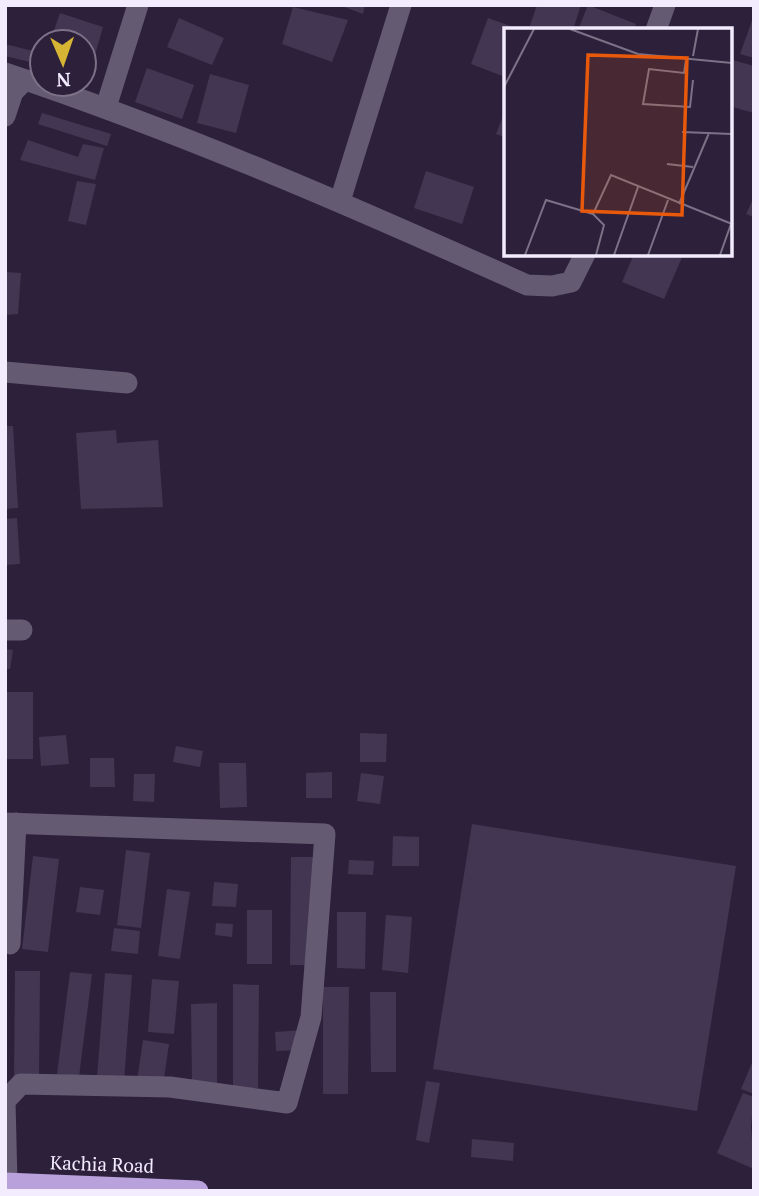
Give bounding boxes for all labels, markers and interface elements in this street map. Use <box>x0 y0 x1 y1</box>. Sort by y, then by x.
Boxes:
north arrow <box>28 28 98 98</box>
inset map <box>504 28 731 256</box>
text: N <box>55 68 71 93</box>
street label: Kachia Road <box>50 1149 155 1178</box>

